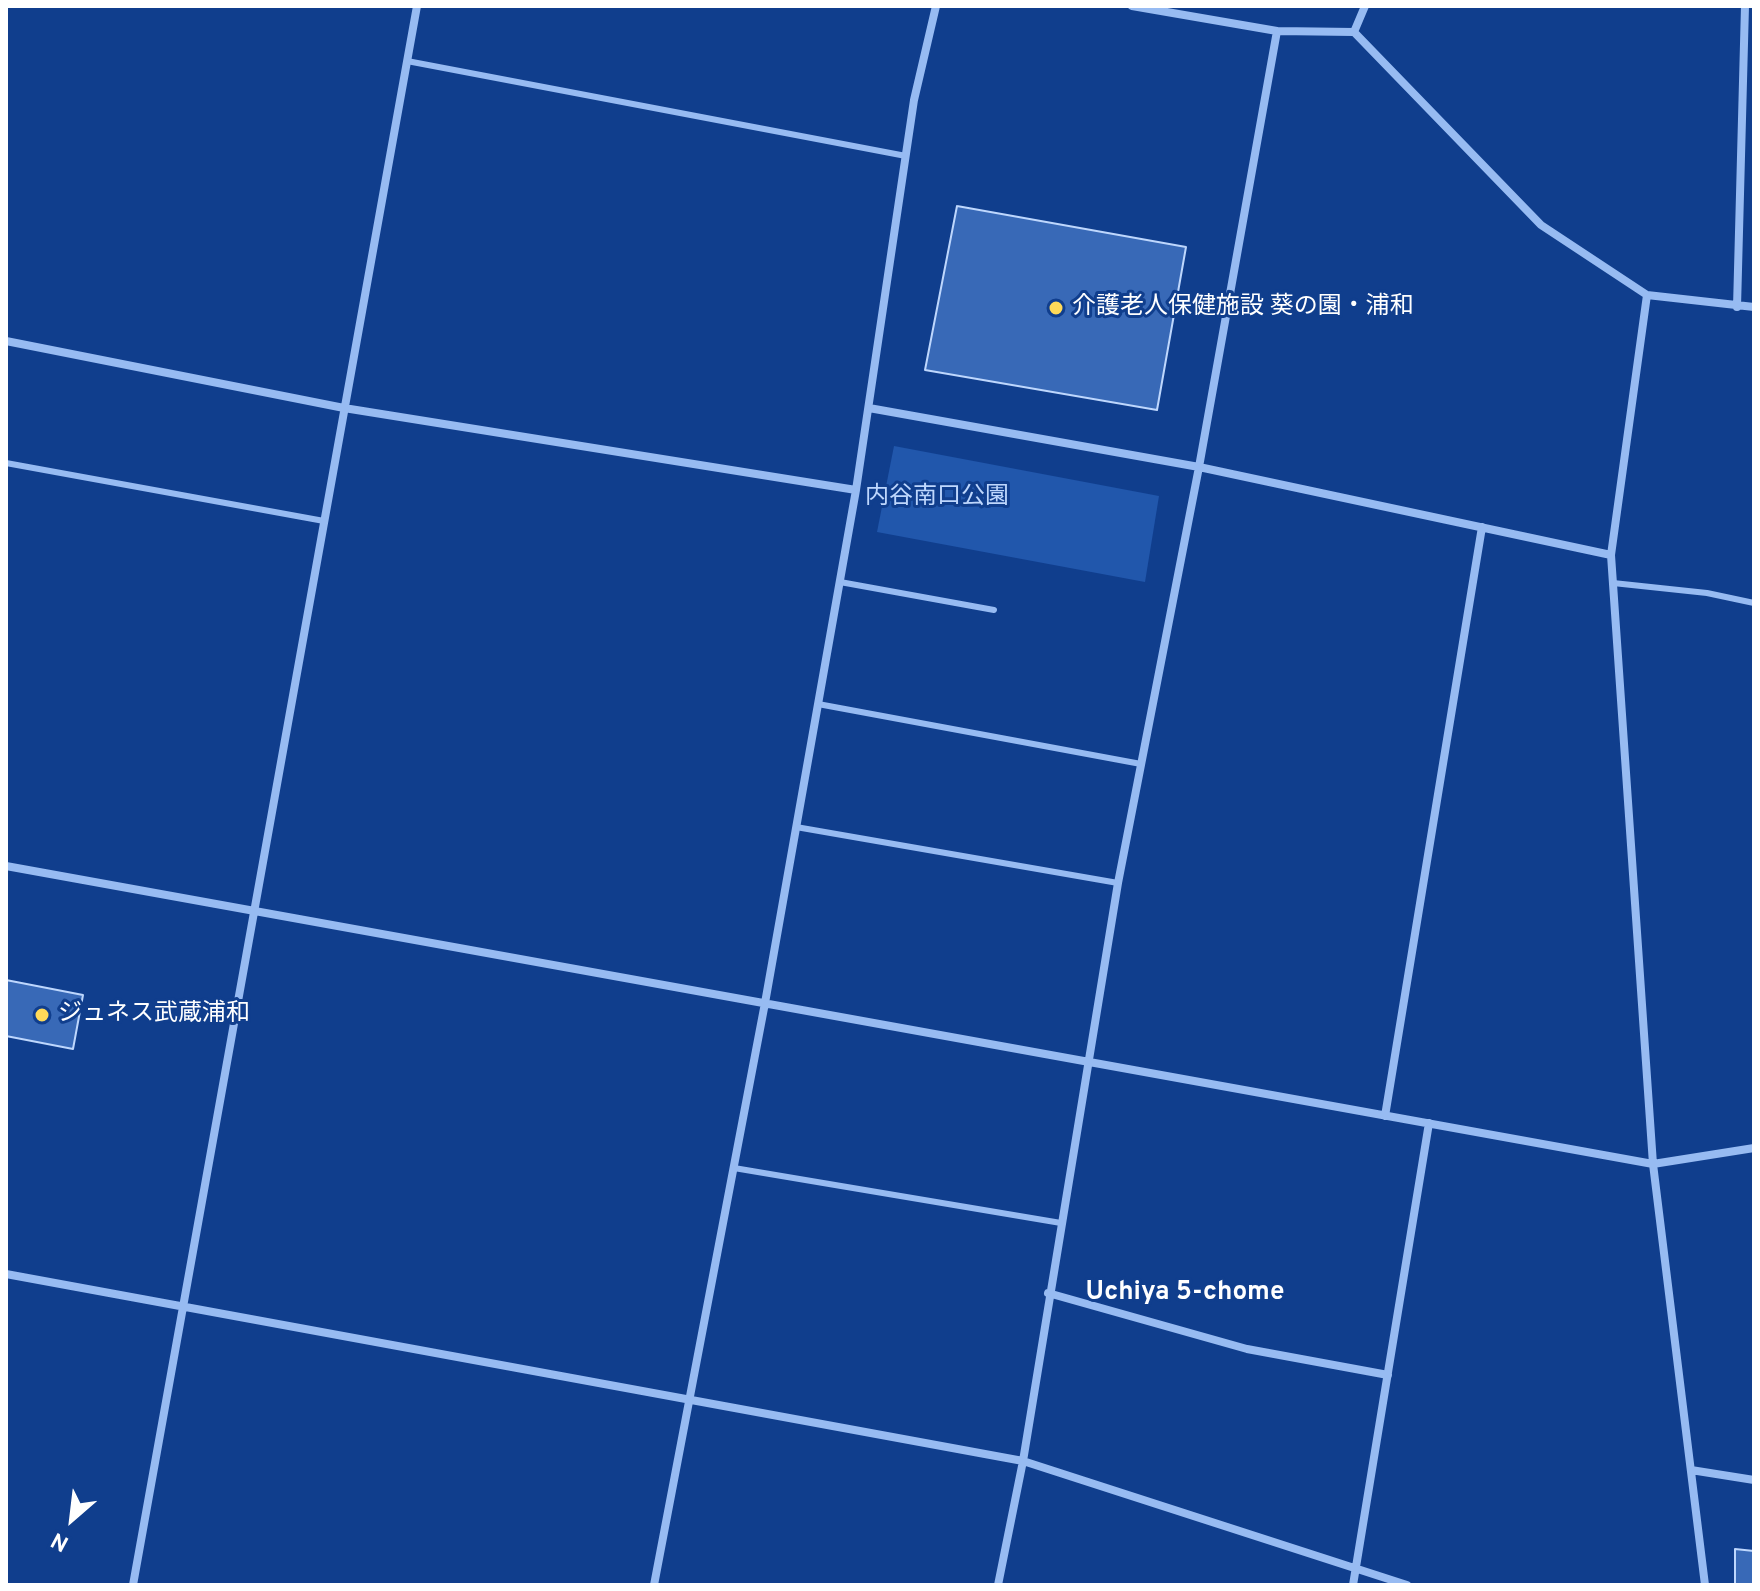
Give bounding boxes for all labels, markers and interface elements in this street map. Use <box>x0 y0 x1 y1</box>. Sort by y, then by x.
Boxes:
place label: 介護老人保健施設 葵の園・浦和 <box>1072 294 1414 322</box>
marker: 介護老人保健施設 葵の園・浦和 <box>1047 299 1065 317</box>
park label: 内谷南口公園 <box>865 484 1009 512</box>
place label: ジュネス武蔵浦和 <box>58 1001 250 1029</box>
marker: ジュネス武蔵浦和 <box>33 1006 51 1024</box>
district label: Uchiya 5-chome <box>1086 1278 1284 1310</box>
north arrow <box>32 1479 112 1559</box>
text: N <box>47 1525 74 1556</box>

